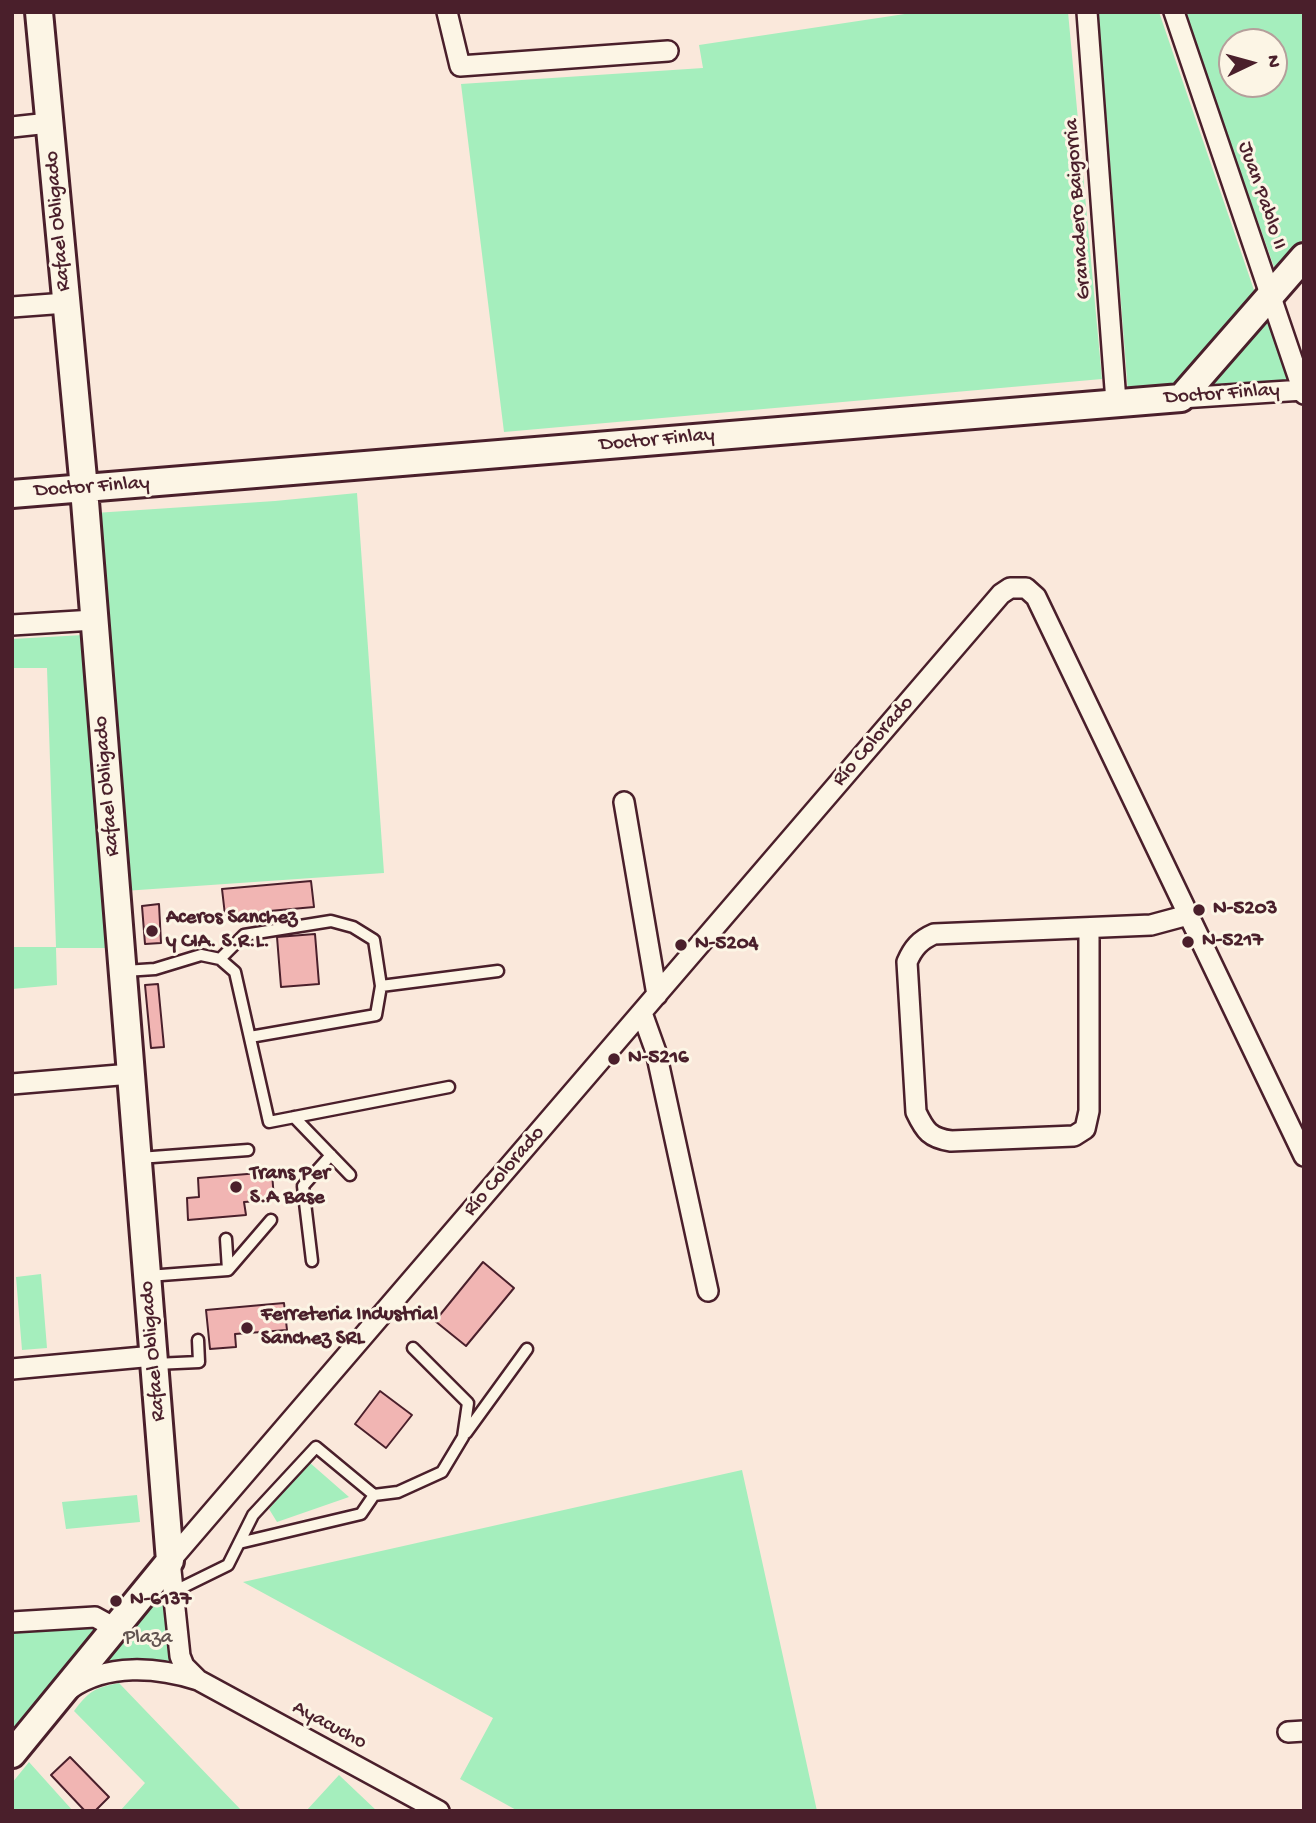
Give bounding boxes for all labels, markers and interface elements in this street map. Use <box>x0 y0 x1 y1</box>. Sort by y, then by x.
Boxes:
north arrow <box>1218 28 1288 98</box>
text: N <box>1260 54 1284 68</box>
street label: Granadero Baigorria <box>1060 118 1098 300</box>
street label: Juan Pablo II <box>1231 139 1291 253</box>
street label: Rafael Obligado <box>40 150 78 292</box>
street label: Doctor Finlay <box>1164 378 1280 412</box>
street label: Doctor Finlay <box>598 423 716 459</box>
street label: Doctor Finlay <box>34 471 150 505</box>
street label: Río Colorado <box>828 692 920 792</box>
street label: Rafael Obligado <box>89 715 127 857</box>
place label: N-5203 <box>1213 897 1277 923</box>
marker: N-5203 <box>1191 902 1207 918</box>
place label: Aceros Sanchez y CIA. S.R.L. <box>166 906 297 956</box>
marker: Aceros Sanchez y CIA. S.R.L. <box>144 923 160 939</box>
place label: N-5217 <box>1202 929 1263 955</box>
place label: N-5204 <box>695 932 759 958</box>
marker: N-5217 <box>1180 934 1196 950</box>
marker: N-5204 <box>673 937 689 953</box>
place label: N-5216 <box>628 1046 689 1072</box>
marker: N-5216 <box>606 1051 622 1067</box>
street label: Río Colorado <box>459 1122 551 1222</box>
place label: Trans Per S.A Base <box>250 1162 330 1212</box>
marker: Trans Per S.A Base <box>228 1179 244 1195</box>
street label: Rafael Obligado <box>135 1280 173 1422</box>
place label: Ferreteria Industrial Sanchez SRL <box>261 1303 438 1353</box>
marker: Ferreteria Industrial Sanchez SRL <box>239 1320 255 1336</box>
place label: N-6137 <box>130 1588 191 1614</box>
marker: N-6137 <box>108 1593 124 1609</box>
park label: Plaza <box>124 1626 172 1652</box>
street label: Ayacucho <box>287 1696 371 1756</box>

